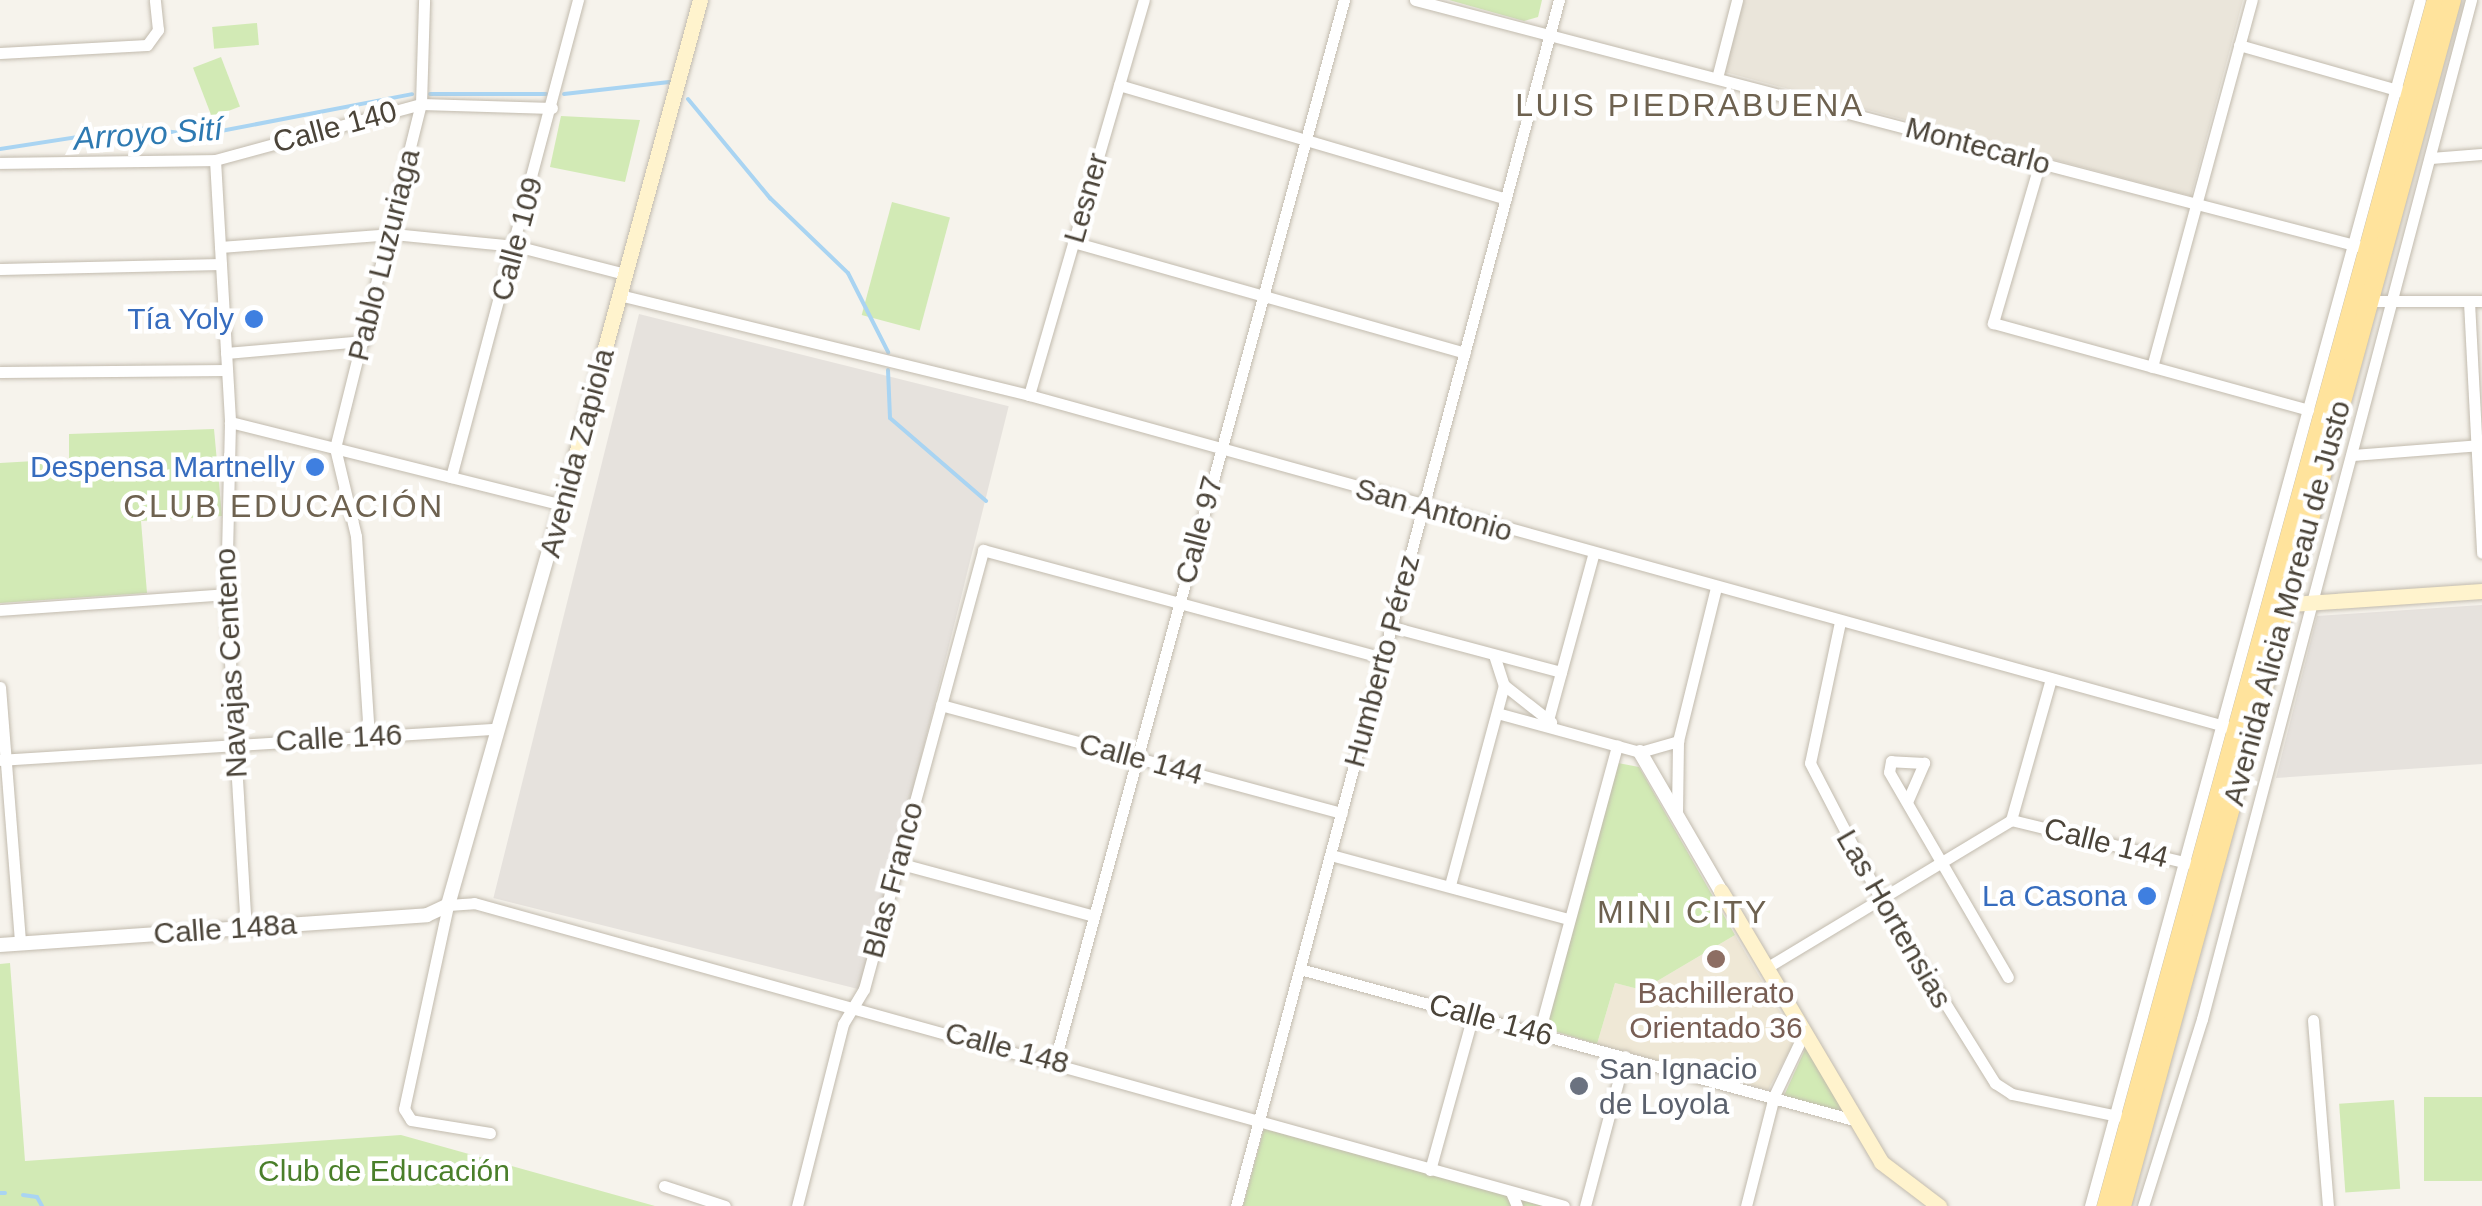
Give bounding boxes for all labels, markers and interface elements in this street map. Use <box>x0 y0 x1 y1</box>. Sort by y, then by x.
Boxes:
district label: LUIS PIEDRABUENA <box>1515 86 1865 124</box>
street label: Calle 140 <box>269 93 401 161</box>
street label: Montecarlo <box>1902 109 2054 183</box>
water label: Arroyo Sití <box>72 110 224 158</box>
street label: Pablo Luzuriaga <box>340 145 428 365</box>
street label: Lesner <box>1056 149 1116 247</box>
street label: Calle 109 <box>483 173 551 305</box>
place label: Tía Yoly <box>127 301 234 337</box>
marker: Tía Yoly <box>243 308 265 330</box>
street label: Avenida Zapiola <box>532 345 622 561</box>
street label: Avenida Alicia Moreau de Justo <box>2215 396 2359 810</box>
place label: Despensa Martnelly <box>30 449 295 485</box>
marker: Despensa Martnelly <box>304 456 326 478</box>
street label: San Antonio <box>1350 470 1518 550</box>
street label: Calle 97 <box>1167 472 1231 588</box>
district label: CLUB EDUCACIÓN <box>123 487 445 525</box>
street label: Navajas Centeno <box>207 547 255 779</box>
street label: Humberto Pérez <box>1336 551 1428 771</box>
street label: Calle 146 <box>275 717 403 759</box>
street label: Calle 144 <box>1075 725 1207 793</box>
street label: Blas Franco <box>855 798 931 962</box>
street label: Calle 144 <box>2040 810 2172 876</box>
street label: Las Hortensias <box>1828 823 1960 1015</box>
place label: La Casona <box>1982 878 2127 914</box>
marker: La Casona <box>2136 885 2158 907</box>
district label: MINI CITY <box>1597 893 1769 931</box>
street label: Calle 148a <box>152 906 298 952</box>
marker: Bachillerato Orientado 36 <box>1705 948 1727 970</box>
place label: Bachillerato Orientado 36 <box>1629 975 1803 1046</box>
street label: Calle 146 <box>1425 986 1557 1054</box>
street label: Calle 148 <box>941 1014 1073 1082</box>
place label: San Ignacio de Loyola <box>1599 1051 1757 1122</box>
marker: San Ignacio de Loyola <box>1568 1075 1590 1097</box>
park label: Club de Educación <box>258 1153 510 1189</box>

